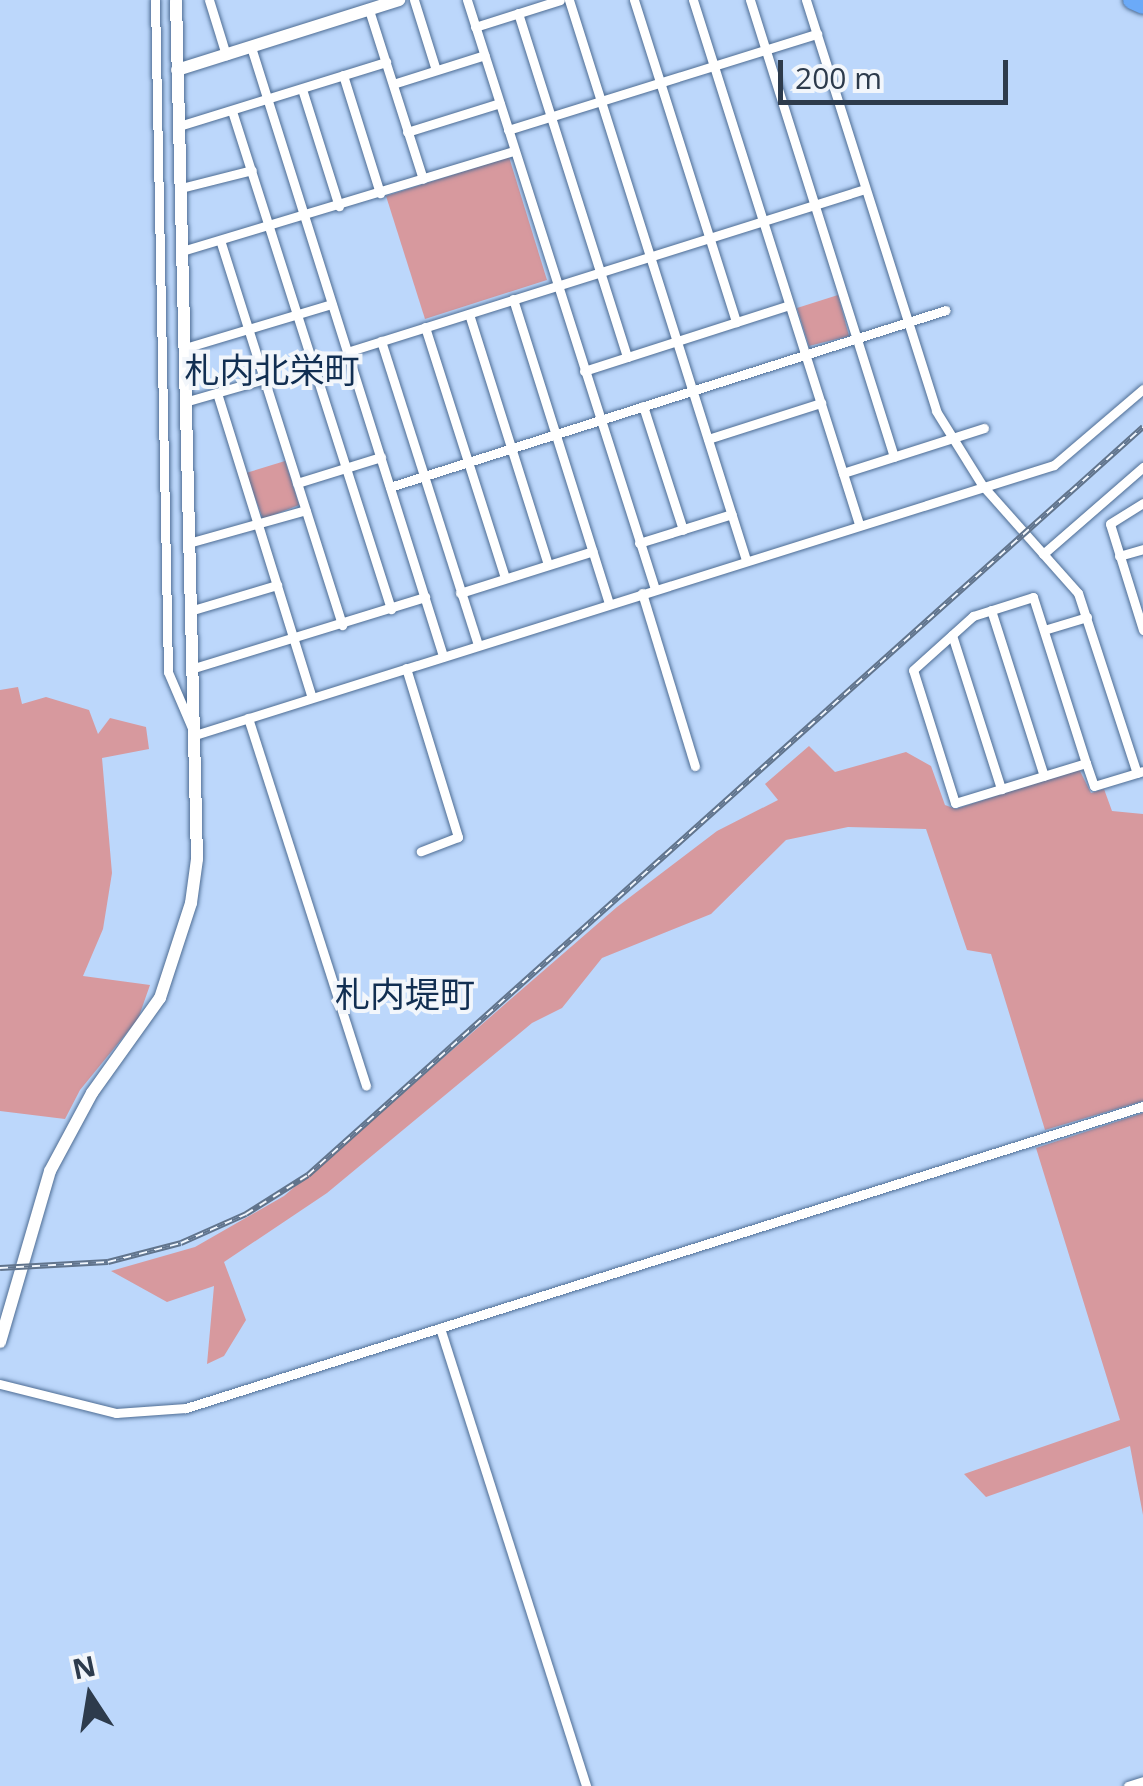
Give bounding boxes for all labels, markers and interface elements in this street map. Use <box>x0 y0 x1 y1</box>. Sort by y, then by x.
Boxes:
scale bar <box>783 40 1013 102</box>
text: 200 m <box>795 57 882 98</box>
district label: 札内北栄町 <box>185 349 359 391</box>
district label: 札内堤町 <box>335 973 475 1015</box>
north arrow <box>40 1646 140 1746</box>
text: N <box>69 1646 99 1688</box>

